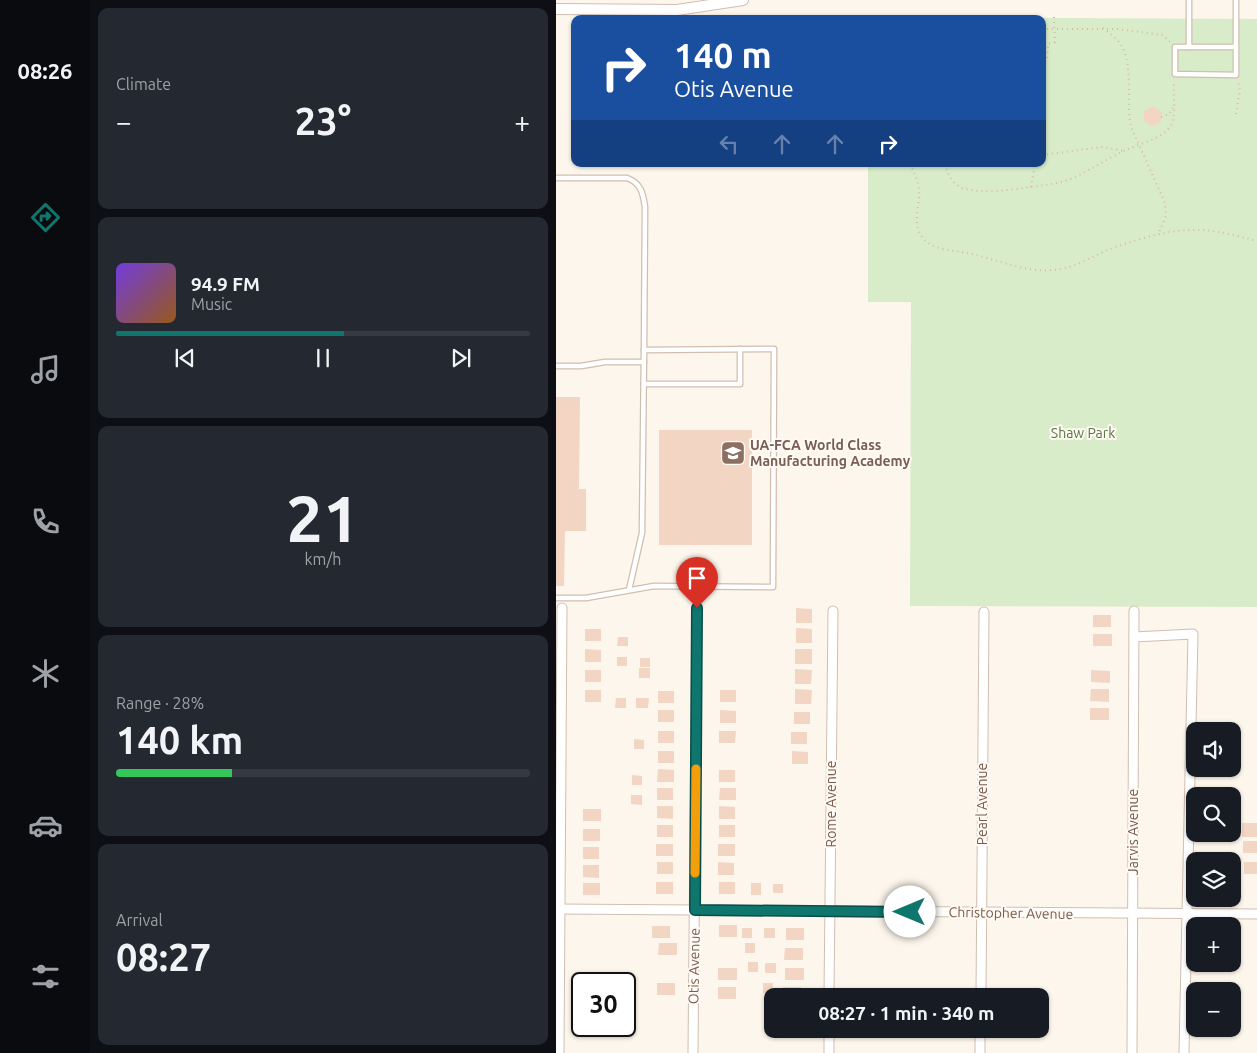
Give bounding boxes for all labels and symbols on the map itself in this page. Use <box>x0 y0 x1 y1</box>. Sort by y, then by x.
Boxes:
park label: Shaw Park <box>1051 425 1115 441</box>
place label: UA-FCA World Class Manufacturing Academy <box>750 437 911 469</box>
school or university icon: UA-FCA World Class Manufacturing Academy <box>720 440 746 466</box>
pin <box>676 557 718 608</box>
street label: Rome Avenue <box>823 760 839 848</box>
street label: Pearl Avenue <box>974 763 990 845</box>
street label: Jarvis Avenue <box>1125 789 1141 875</box>
position arrow <box>883 885 935 937</box>
street label: Christopher Avenue <box>949 904 1073 922</box>
street label: Otis Avenue <box>685 928 703 1004</box>
speed limit sign: 30 <box>571 972 636 1037</box>

